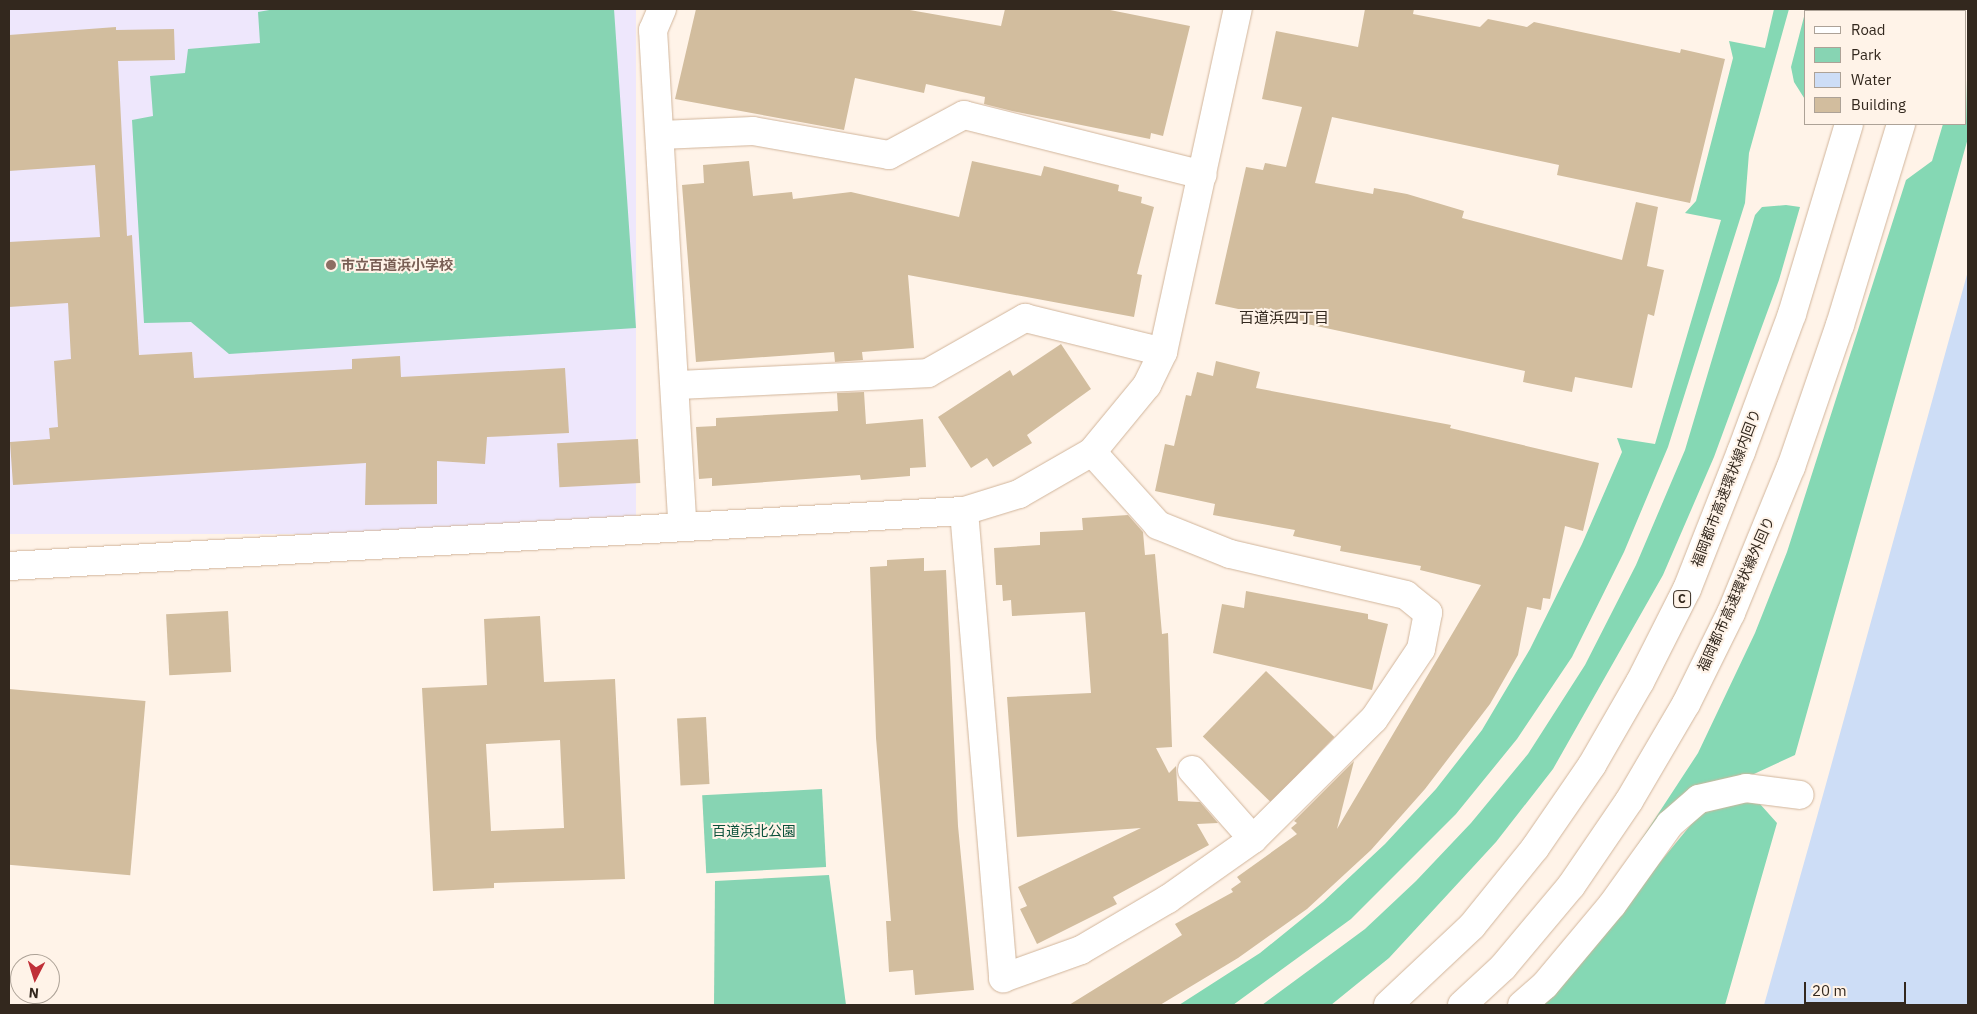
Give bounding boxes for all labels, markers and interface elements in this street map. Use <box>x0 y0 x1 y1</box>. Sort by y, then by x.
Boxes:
legend <box>1804 10 1967 125</box>
text: Road <box>1851 20 1886 39</box>
text: Park <box>1851 45 1881 64</box>
text: Water <box>1851 70 1891 89</box>
text: Building <box>1851 95 1906 114</box>
place label: 市立百道浜小学校 <box>341 257 453 273</box>
marker: 市立百道浜小学校 <box>325 259 337 271</box>
district label: 百道浜四丁目 <box>1239 309 1329 327</box>
street label: 福岡都市高速環状線内回り <box>1688 407 1764 569</box>
street label: 福岡都市高速環状線外回り <box>1694 514 1778 674</box>
road number: C <box>1672 590 1692 608</box>
park label: 百道浜北公園 <box>712 823 796 839</box>
north arrow <box>10 954 60 1004</box>
scale bar <box>1807 972 1910 1004</box>
text: 20 m <box>1812 981 1847 1000</box>
text: N <box>28 984 40 1002</box>

